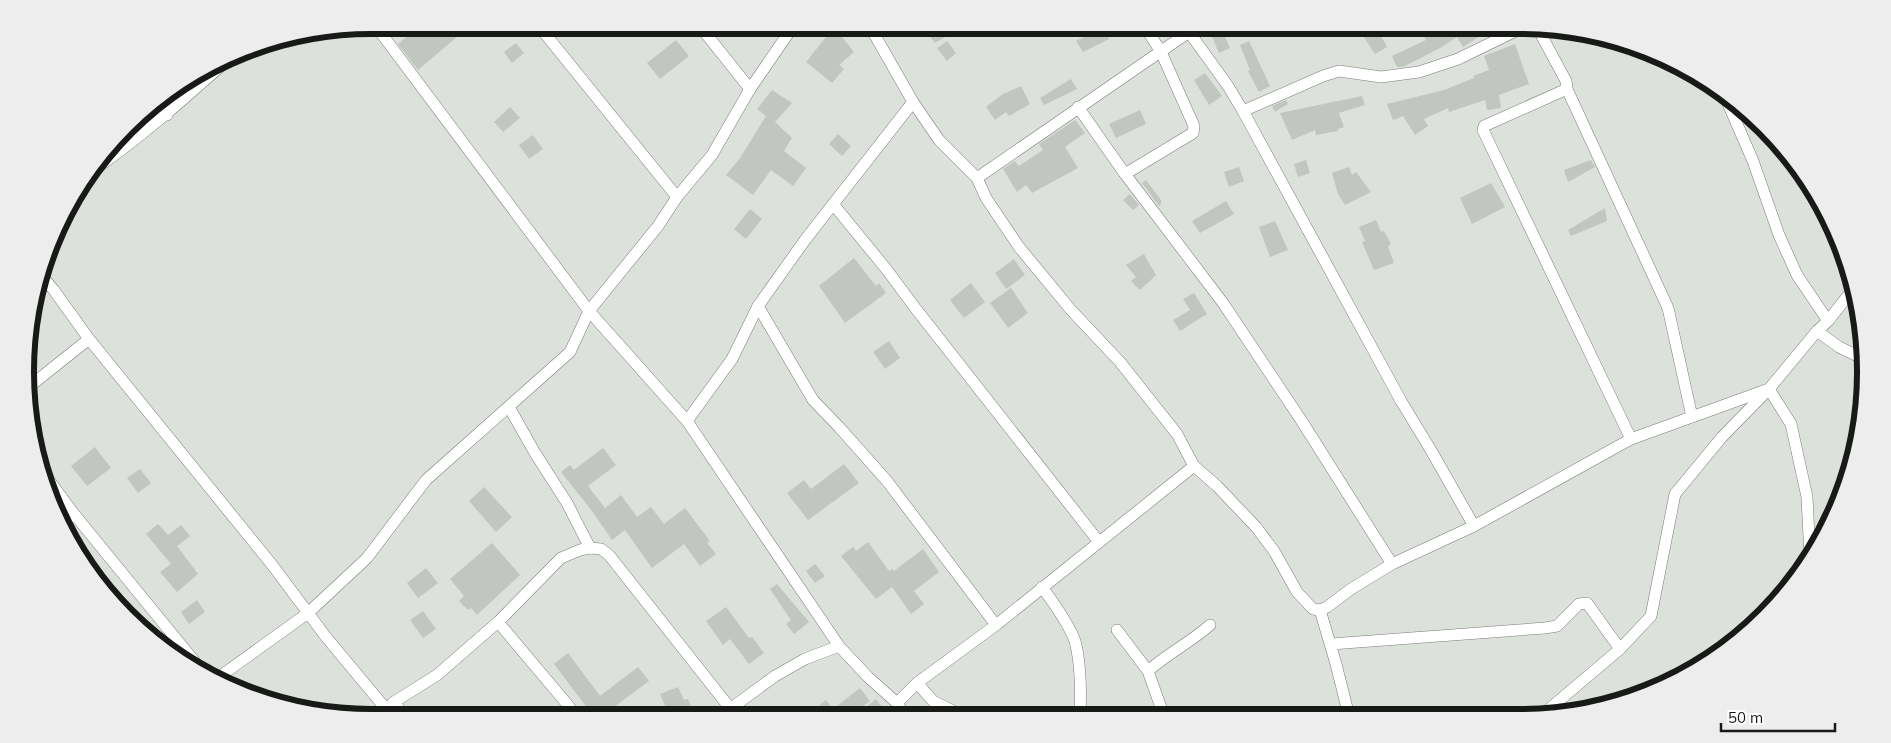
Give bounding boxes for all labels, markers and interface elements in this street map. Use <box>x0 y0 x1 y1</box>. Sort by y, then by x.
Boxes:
scale bar <box>1721 700 1835 732</box>
text: 50 m <box>1728 708 1763 727</box>

